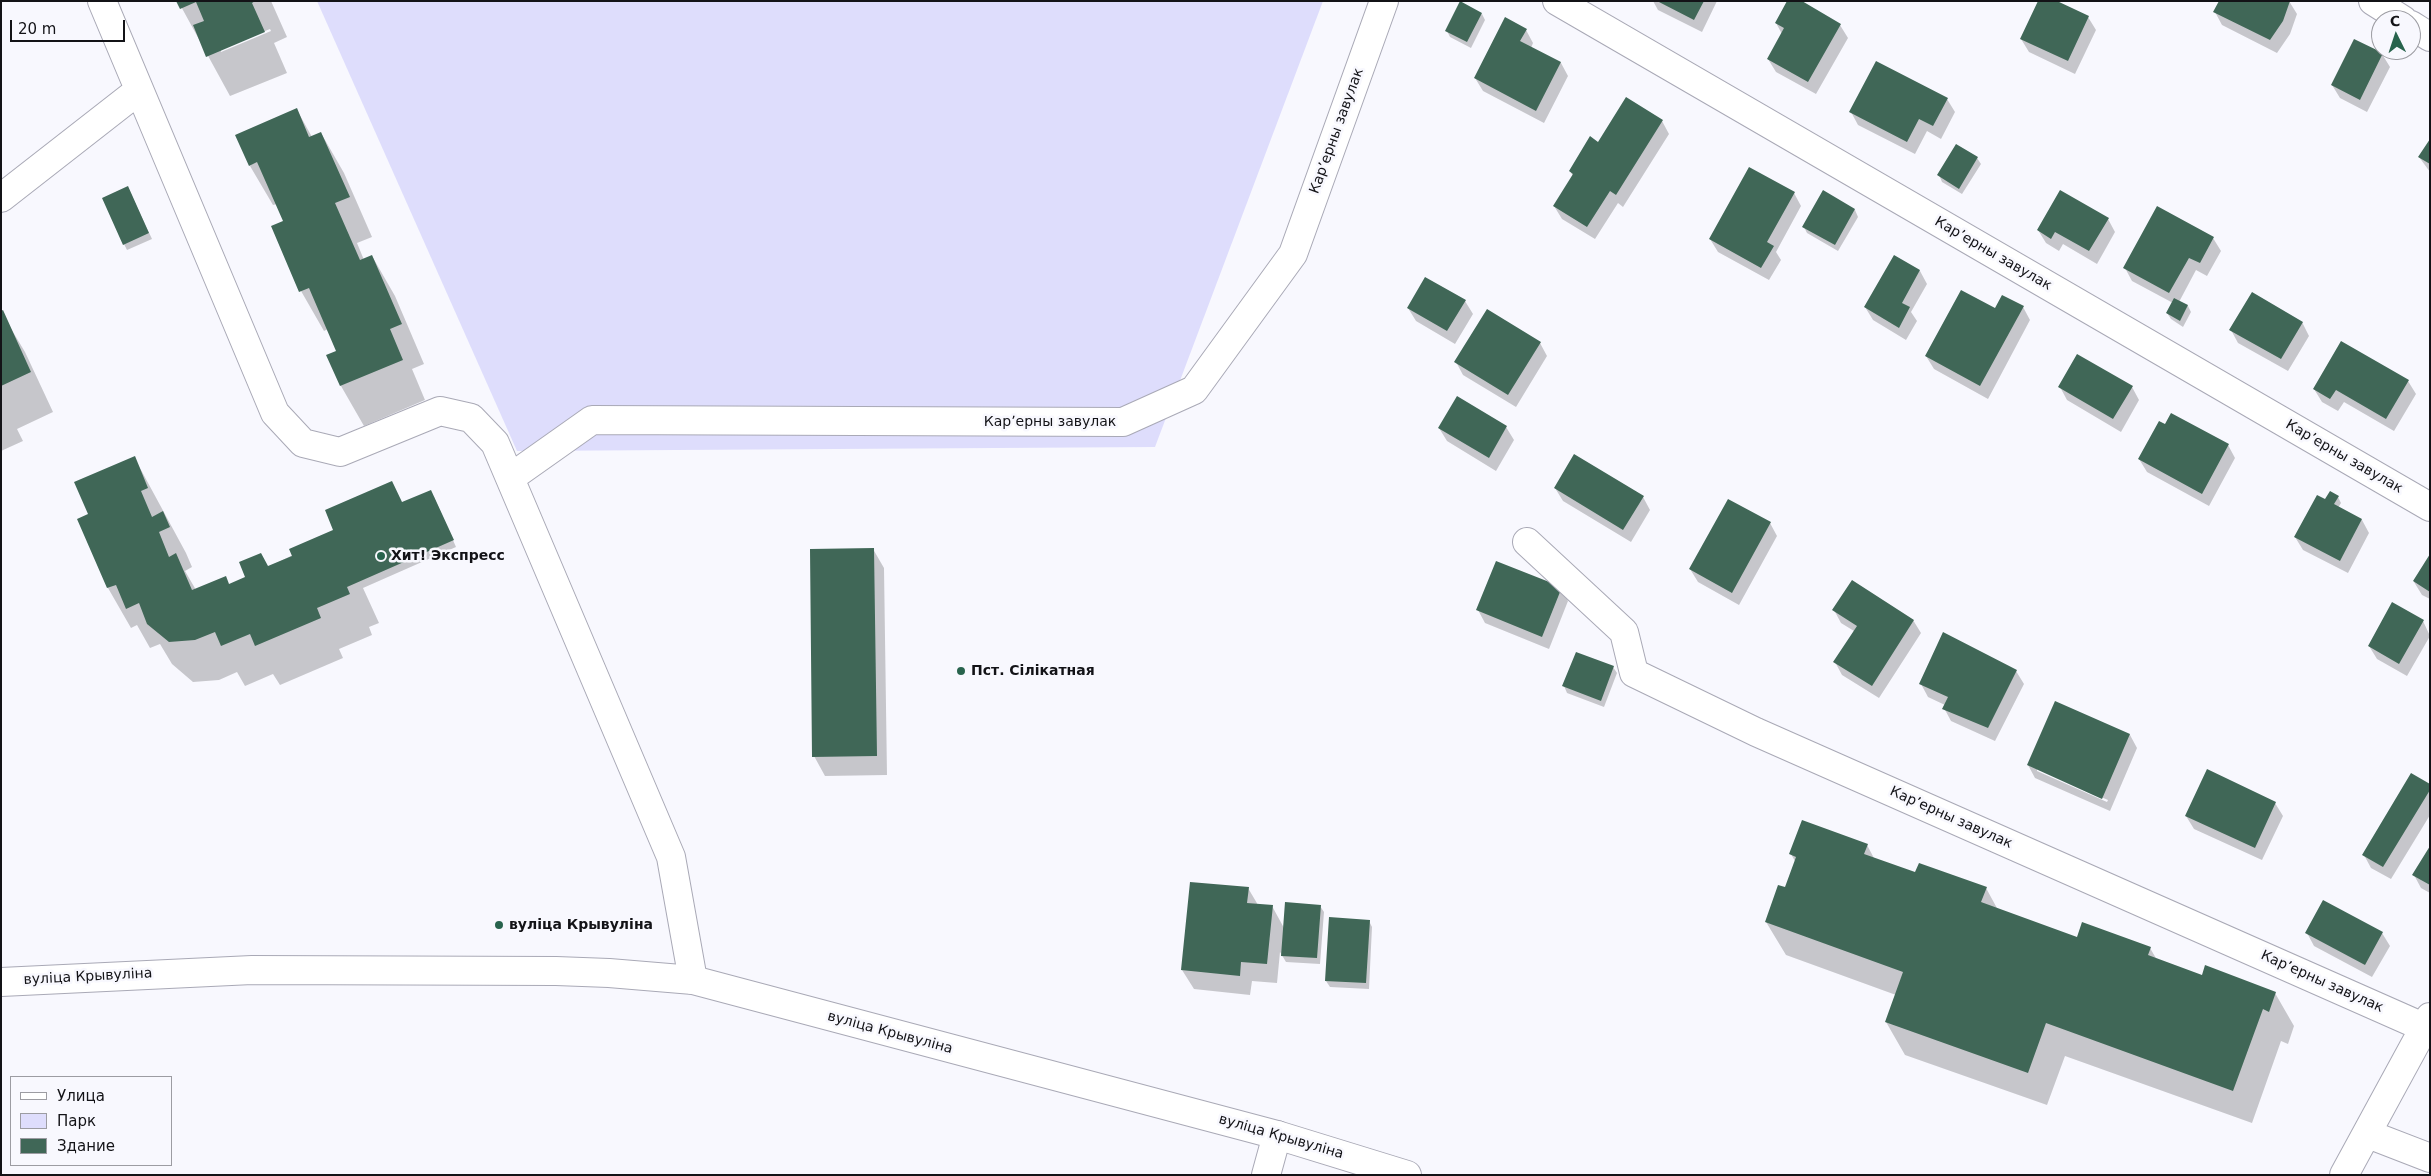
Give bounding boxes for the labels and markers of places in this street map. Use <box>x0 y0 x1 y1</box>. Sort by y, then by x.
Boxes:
place label: Хит! Экспресс <box>391 548 505 564</box>
marker: Хит! Экспресс <box>375 550 387 562</box>
place label: Пст. Сілікатная <box>971 663 1095 679</box>
marker: Пст. Сілікатная <box>955 665 967 677</box>
place label: вуліца Крывуліна <box>509 917 653 933</box>
marker: вуліца Крывуліна <box>493 919 505 931</box>

